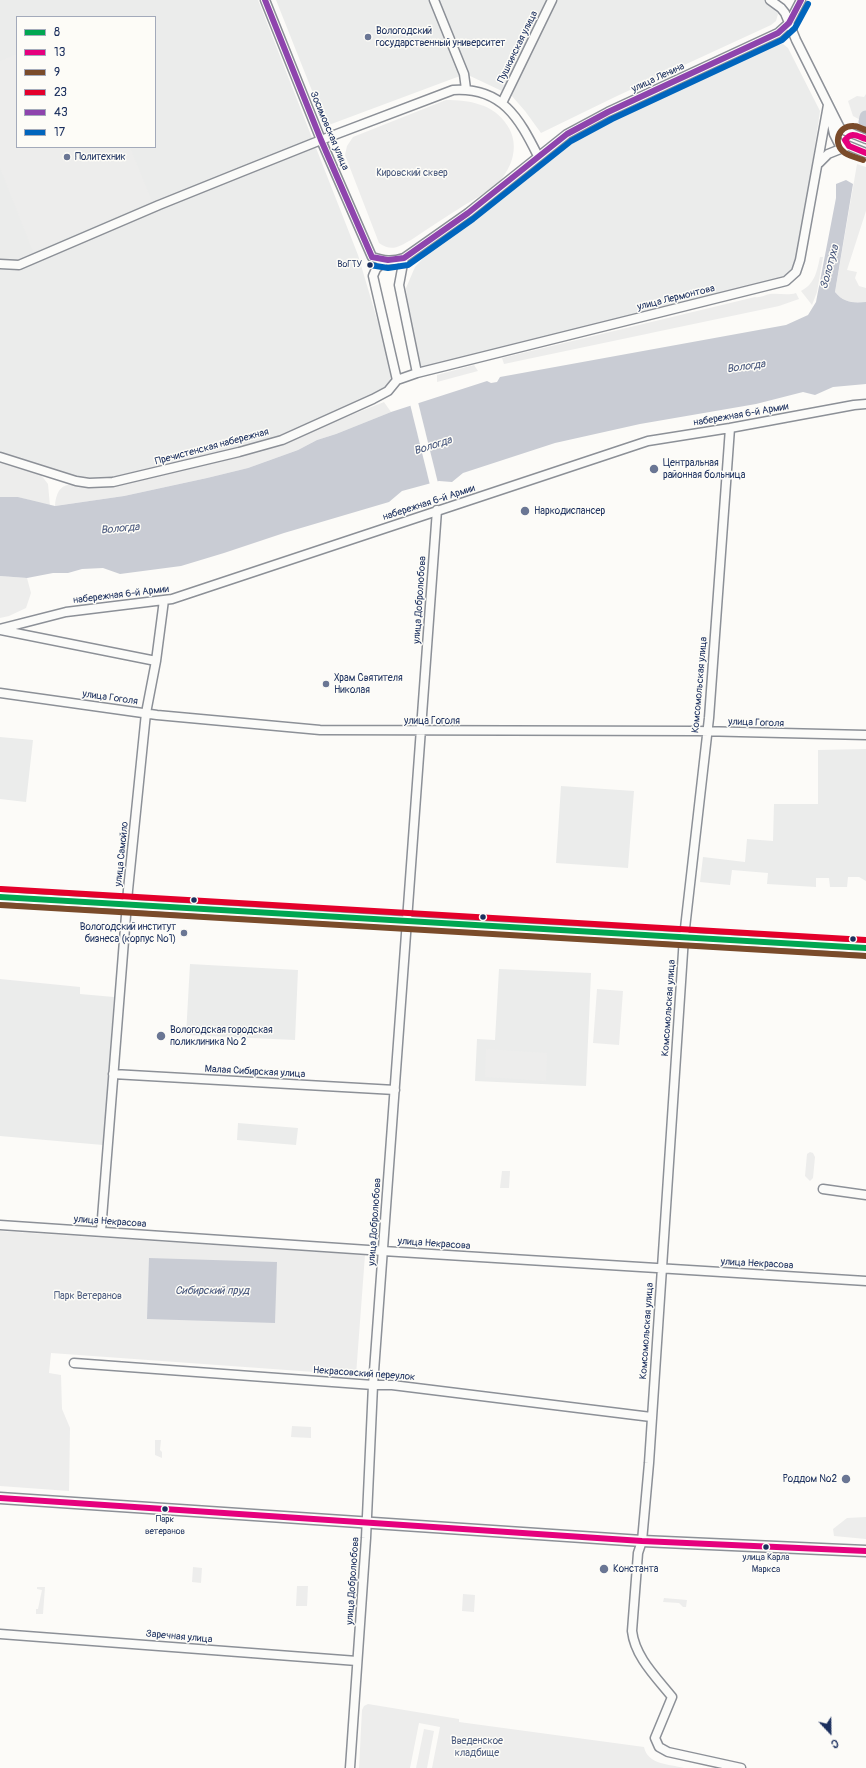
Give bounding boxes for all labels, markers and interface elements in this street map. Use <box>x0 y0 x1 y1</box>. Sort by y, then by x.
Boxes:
street label: Пушкинская улица <box>495 9 541 85</box>
legend <box>16 16 156 148</box>
text: 8 <box>54 25 60 40</box>
place label: Вологодский государственный университет <box>376 25 505 48</box>
marker: Вологодский государственный университет <box>363 32 373 42</box>
text: 13 <box>54 45 65 60</box>
street label: улица Ленина <box>630 61 686 95</box>
text: 9 <box>54 65 60 80</box>
text: 23 <box>54 85 67 100</box>
street label: Зосимовская улица <box>307 90 351 172</box>
text: 43 <box>54 105 68 120</box>
text: 17 <box>54 125 65 140</box>
place label: Политехник <box>75 151 126 163</box>
marker: Политехник <box>62 152 72 162</box>
park label: Кировский сквер <box>376 167 448 179</box>
water label: Золотуха <box>818 244 842 290</box>
place label: ВоГТУ <box>337 260 362 270</box>
marker: ВоГТУ <box>365 260 375 270</box>
street label: улица Лермонтова <box>636 283 716 313</box>
water label: Вологда <box>726 358 766 376</box>
street label: набережная 6-й Армии <box>693 401 789 429</box>
street label: Пречистенская набережная <box>154 426 270 468</box>
water label: Вологда <box>412 434 454 458</box>
place label: Центральная районная больница <box>663 457 745 480</box>
marker: Центральная районная больница <box>648 463 660 475</box>
street label: набережная 6-й Армии <box>381 482 477 524</box>
marker: Наркодиспансер <box>519 505 531 517</box>
place label: Наркодиспансер <box>534 505 605 517</box>
water label: Вологда <box>100 521 140 537</box>
street label: улица Добролюбова <box>411 556 429 644</box>
street label: набережная 6-й Армии <box>72 583 170 607</box>
street label: Комсомольская улица <box>690 636 710 734</box>
place label: Храм Святителя Николая <box>334 672 403 696</box>
marker: Храм Святителя Николая <box>321 679 331 689</box>
street label: улица Гоголя <box>81 688 139 708</box>
street label: улица Гоголя <box>404 715 460 727</box>
street label: улица Гоголя <box>728 716 784 730</box>
street label: улица Самойло <box>113 821 131 887</box>
unlabelled marker <box>189 895 199 905</box>
unlabelled marker <box>478 912 488 922</box>
place label: Вологодский институт бизнеса (корпус №1) <box>80 921 176 944</box>
marker: Вологодский институт бизнеса (корпус №1) <box>179 928 189 938</box>
unlabelled marker <box>848 934 858 944</box>
street label: Комсомольская улица <box>660 959 678 1057</box>
place label: Вологодская городская поликлиника № 2 <box>170 1024 273 1048</box>
marker: Вологодская городская поликлиника № 2 <box>155 1030 167 1042</box>
street label: Малая Сибирская улица <box>204 1063 306 1081</box>
street label: улица Добролюбова <box>366 1178 384 1266</box>
street label: улица Некрасова <box>73 1213 147 1231</box>
street label: улица Некрасова <box>397 1235 471 1253</box>
street label: улица Некрасова <box>720 1256 794 1272</box>
street label: Комсомольская улица <box>638 1282 656 1380</box>
water label: Сибирский пруд <box>175 1284 249 1298</box>
park label: Парк Ветеранов <box>54 1290 122 1302</box>
street label: Некрасовский переулок <box>312 1364 416 1384</box>
place label: Роддом №2 <box>783 1473 837 1485</box>
marker: Роддом №2 <box>840 1473 852 1485</box>
marker: Парк ветеранов <box>160 1504 170 1514</box>
place label: Парк ветеранов <box>145 1515 185 1536</box>
street label: улица Добролюбова <box>344 1537 362 1625</box>
marker: улица Карла Маркса <box>761 1542 771 1552</box>
place label: улица Карла Маркса <box>743 1553 789 1574</box>
marker: Константа <box>598 1563 610 1575</box>
place label: Константа <box>613 1563 658 1575</box>
street label: Заречная улица <box>145 1628 213 1646</box>
north arrow <box>810 1712 850 1752</box>
park label: Введенское кладбище <box>451 1735 503 1758</box>
text: С <box>829 1736 840 1751</box>

